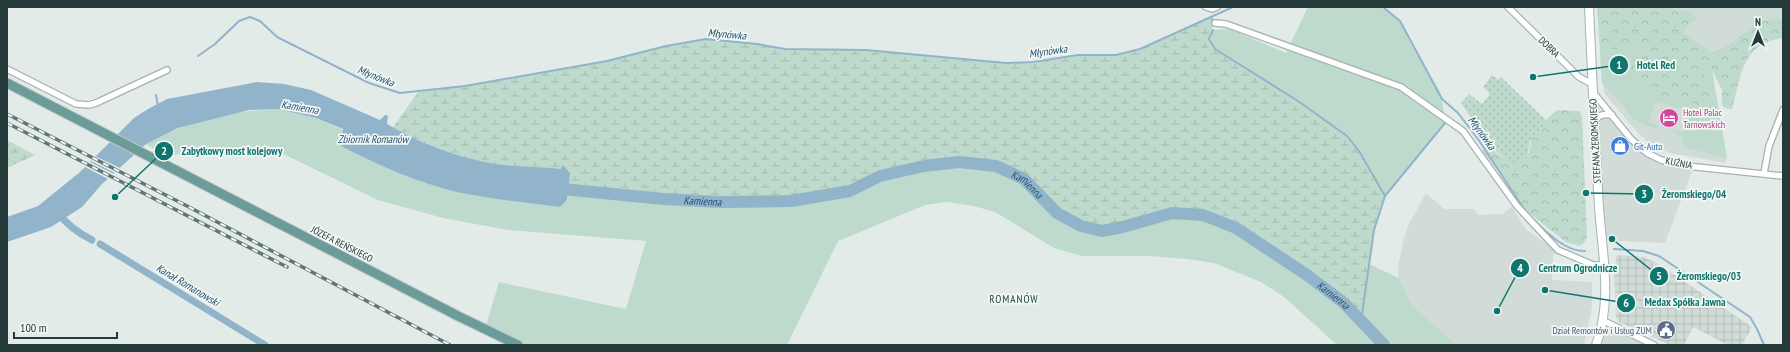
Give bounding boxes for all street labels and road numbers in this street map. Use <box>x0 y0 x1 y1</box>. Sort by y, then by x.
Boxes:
street label: DOBRA <box>1536 34 1563 60</box>
street label: STEFANA ŻEROMSKIEGO <box>1586 98 1604 184</box>
street label: KUŹNIA <box>1665 154 1694 172</box>
street label: JÓZEFA REŃSKIEGO <box>308 222 376 265</box>

